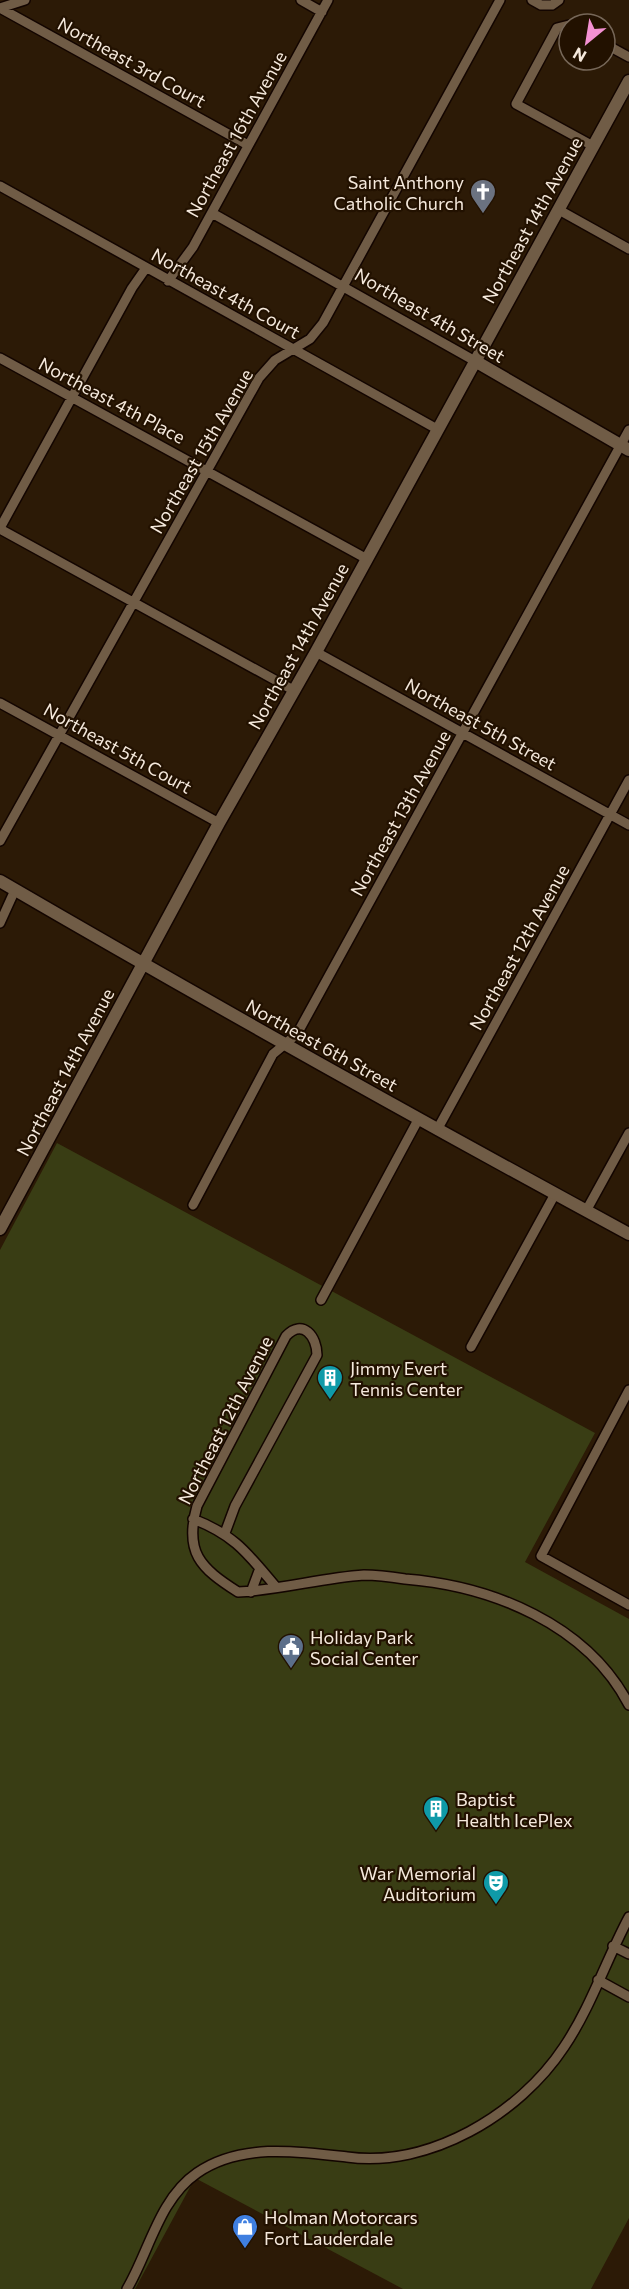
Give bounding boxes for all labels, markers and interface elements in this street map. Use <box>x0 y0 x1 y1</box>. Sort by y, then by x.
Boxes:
street label: Northeast 3rd Court <box>54 12 210 112</box>
north arrow <box>557 12 617 72</box>
text: N <box>569 44 589 67</box>
street label: Northeast 16th Avenue <box>181 47 291 221</box>
street label: Northeast 14th Avenue <box>477 133 587 307</box>
place label: Saint Anthony Catholic Church <box>333 171 464 214</box>
church icon: Saint Anthony Catholic Church <box>468 177 498 215</box>
street label: Northeast 4th Court <box>148 243 304 343</box>
street label: Northeast 4th Street <box>351 263 509 367</box>
street label: Northeast 4th Place <box>35 352 189 448</box>
street label: Northeast 15th Avenue <box>145 365 257 537</box>
street label: Northeast 14th Avenue <box>243 559 353 733</box>
street label: Northeast 5th Street <box>402 673 560 775</box>
street label: Northeast 5th Court <box>40 698 196 798</box>
street label: Northeast 13th Avenue <box>345 726 455 900</box>
street label: Northeast 12th Avenue <box>464 860 574 1034</box>
street label: Northeast 14th Avenue <box>11 984 119 1160</box>
street label: Northeast 6th Street <box>242 994 402 1096</box>
street label: Northeast 12th Avenue <box>173 1332 277 1508</box>
place label: Jimmy Evert Tennis Center <box>350 1357 463 1400</box>
building icon: Jimmy Evert Tennis Center <box>315 1363 345 1401</box>
place label: Holiday Park Social Center <box>310 1626 418 1669</box>
public building icon: Holiday Park Social Center <box>276 1632 306 1670</box>
place label: Baptist Health IcePlex <box>456 1788 573 1831</box>
building icon: Baptist Health IcePlex <box>421 1794 451 1832</box>
place label: War Memorial Auditorium <box>360 1862 476 1905</box>
theatre icon: War Memorial Auditorium <box>481 1868 511 1906</box>
place label: Holman Motorcars Fort Lauderdale <box>264 2206 418 2249</box>
shop icon: Holman Motorcars Fort Lauderdale <box>230 2212 260 2250</box>

